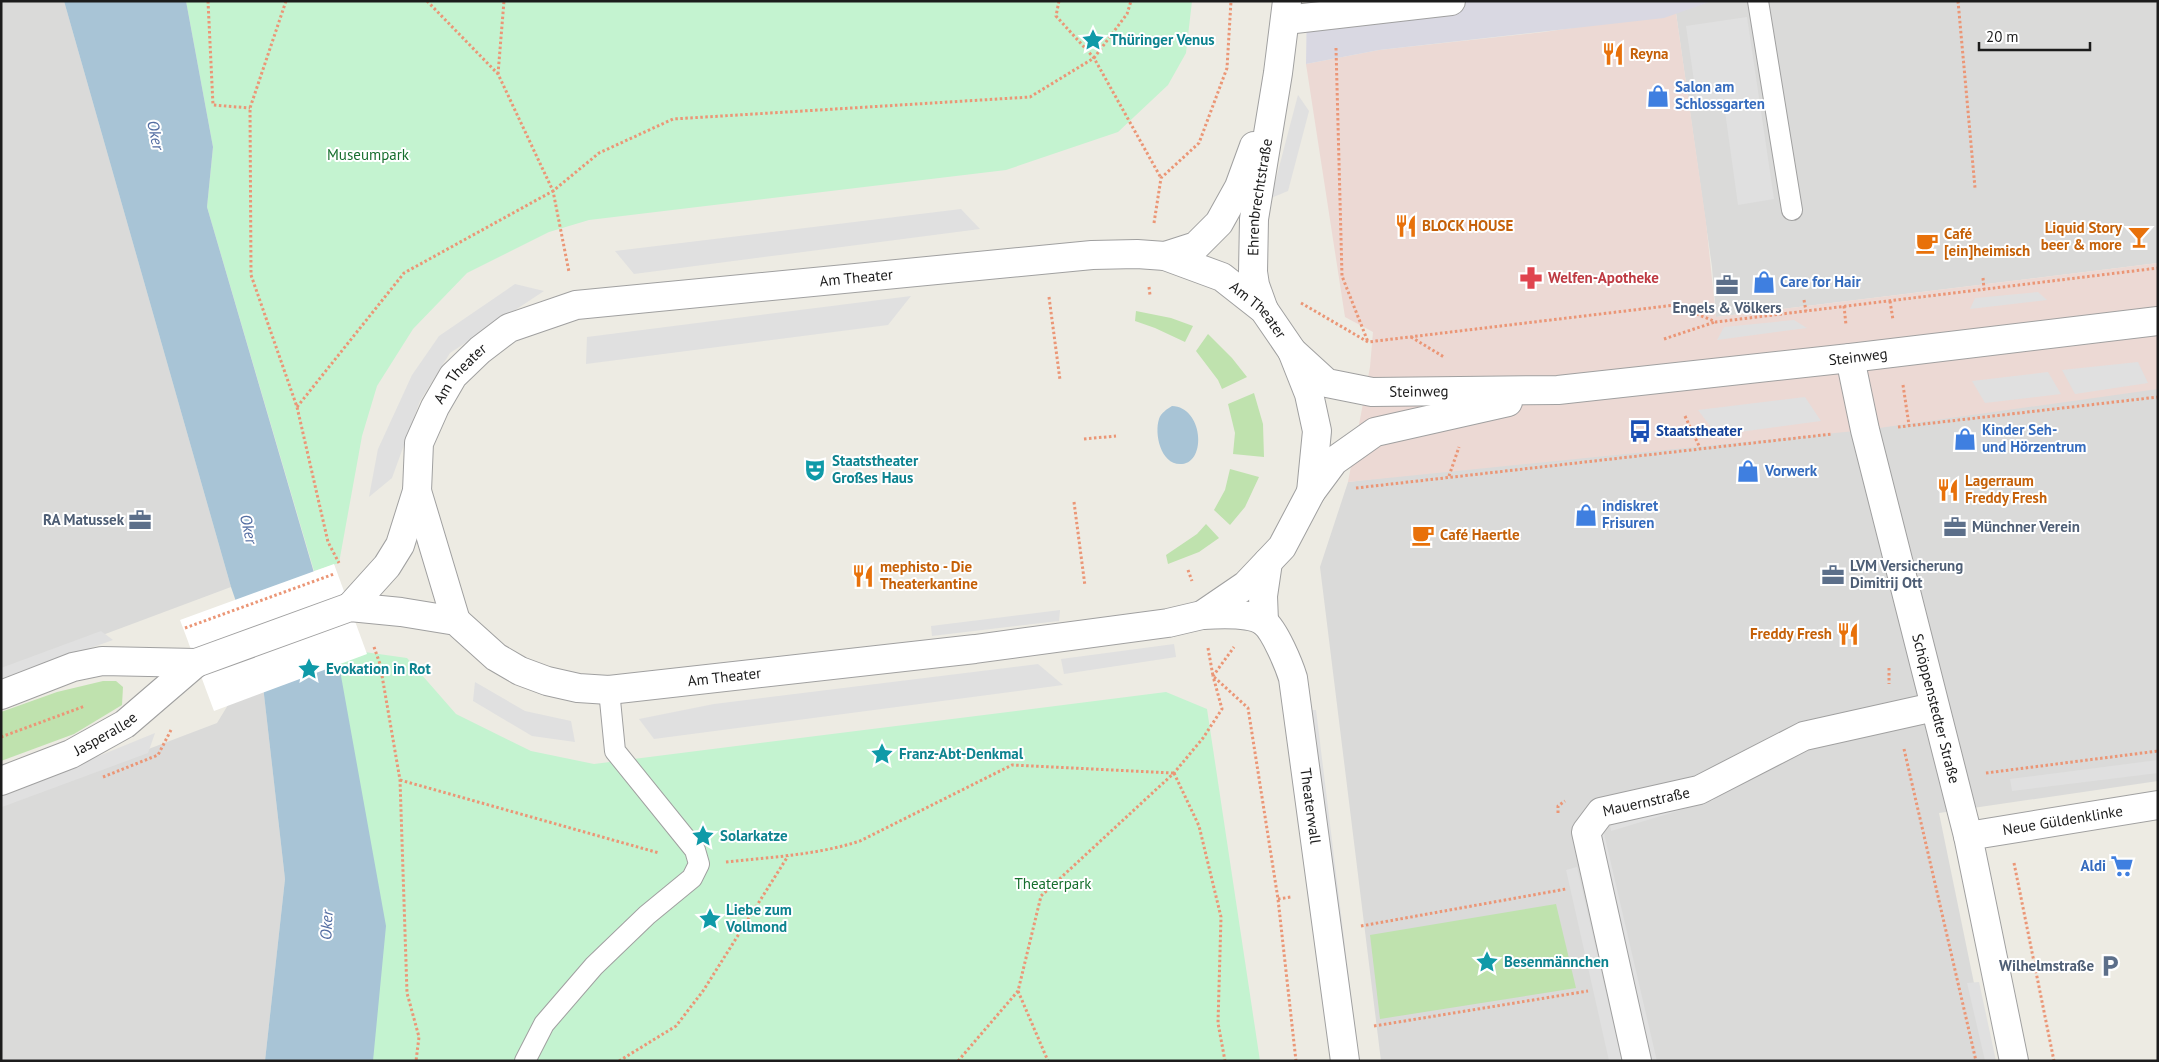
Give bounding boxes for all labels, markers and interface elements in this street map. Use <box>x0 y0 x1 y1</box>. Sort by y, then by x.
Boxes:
scale bar <box>1979 20 2090 52</box>
place icon: Thüringer Venus <box>1080 27 1106 53</box>
text: 20 m <box>1986 27 2019 46</box>
place label: Thüringer Venus <box>1110 30 1215 49</box>
restaurant icon: Reyna <box>1600 41 1626 67</box>
place label: Reyna <box>1630 44 1669 63</box>
place label: Salon am Schlossgarten <box>1675 77 1765 113</box>
shop icon: Salon am Schlossgarten <box>1645 83 1671 109</box>
water label: Oker <box>143 118 169 153</box>
street label: Ehrenbrechtstraße <box>1243 137 1276 256</box>
park label: Museumpark <box>327 145 410 164</box>
restaurant icon: BLOCK HOUSE <box>1393 213 1419 239</box>
place label: BLOCK HOUSE <box>1422 216 1513 235</box>
place label: Liquid Story beer & more <box>2041 218 2123 254</box>
place label: Café [ein]heimisch <box>1944 224 2030 260</box>
bar icon: Liquid Story beer & more <box>2126 224 2152 250</box>
cafe icon: Café [ein]heimisch <box>1914 230 1940 256</box>
street label: Am Theater <box>818 264 894 290</box>
pharmacy icon: Welfen-Apotheke <box>1518 265 1544 291</box>
place label: Welfen-Apotheke <box>1548 268 1659 287</box>
shop icon: Care for Hair <box>1751 269 1777 295</box>
office icon: Engels & Völkers <box>1714 272 1740 298</box>
place label: Care for Hair <box>1780 272 1861 291</box>
street label: Am Theater <box>1226 277 1291 342</box>
place label: Engels & Völkers <box>1672 298 1782 317</box>
street label: Am Theater <box>429 339 490 407</box>
street label: Steinweg <box>1828 344 1888 369</box>
street label: Steinweg <box>1389 381 1449 401</box>
bus stop icon: Staatstheater <box>1627 418 1653 444</box>
place label: Kinder Seh- und Hörzentrum <box>1982 420 2086 456</box>
place label: Staatstheater <box>1656 421 1743 440</box>
shop icon: Kinder Seh- und Hörzentrum <box>1952 426 1978 452</box>
place label: Staatstheater Großes Haus <box>832 451 919 487</box>
theatre icon: Staatstheater Großes Haus <box>802 457 828 483</box>
shop icon: Vorwerk <box>1735 458 1761 484</box>
place label: Vorwerk <box>1764 461 1818 480</box>
place label: Lagerraum Freddy Fresh <box>1965 471 2047 507</box>
restaurant icon: Lagerraum Freddy Fresh <box>1935 477 1961 503</box>
place label: indiskret Frisuren <box>1602 496 1659 532</box>
shop icon: indiskret Frisuren <box>1573 502 1599 528</box>
office icon: RA Matussek <box>127 507 153 533</box>
place label: RA Matussek <box>43 510 125 529</box>
water label: Oker <box>236 512 262 548</box>
office icon: Münchner Verein <box>1942 514 1968 540</box>
place label: Münchner Verein <box>1972 517 2080 536</box>
cafe icon: Café Haertle <box>1410 522 1436 548</box>
place label: Café Haertle <box>1440 525 1520 544</box>
place label: LVM Versicherung Dimitrij Ott <box>1850 556 1963 592</box>
place label: mephisto - Die Theaterkantine <box>880 557 978 593</box>
office icon: LVM Versicherung Dimitrij Ott <box>1820 562 1846 588</box>
restaurant icon: mephisto - Die Theaterkantine <box>850 563 876 589</box>
restaurant icon: Freddy Fresh <box>1835 621 1861 647</box>
place label: Freddy Fresh <box>1750 624 1832 643</box>
street label: Schöppenstedter Straße <box>1908 632 1964 785</box>
place icon: Evokation in Rot <box>296 656 322 682</box>
place label: Evokation in Rot <box>326 659 431 678</box>
street label: Am Theater <box>687 663 762 690</box>
street label: Jasperallee <box>69 708 141 760</box>
place icon: Franz-Abt-Denkmal <box>869 741 895 767</box>
place label: Franz-Abt-Denkmal <box>899 744 1024 763</box>
street label: Theaterwall <box>1296 767 1326 846</box>
street label: Mauernstraße <box>1601 782 1692 820</box>
street label: Neue Güldenklinke <box>2001 801 2124 839</box>
place icon: Solarkatze <box>690 823 716 849</box>
place label: Solarkatze <box>720 826 788 845</box>
supermarket icon: Aldi <box>2109 853 2135 879</box>
place label: Aldi <box>2080 856 2106 875</box>
park label: Theaterpark <box>1014 874 1092 893</box>
place label: Liebe zum Vollmond <box>725 900 792 936</box>
place icon: Liebe zum Vollmond <box>697 906 723 932</box>
water label: Oker <box>315 908 337 940</box>
place icon: Besenmännchen <box>1474 949 1500 975</box>
place label: Besenmännchen <box>1504 952 1609 971</box>
parking icon: Wilhelmstraße <box>2097 953 2123 979</box>
place label: Wilhelmstraße <box>1999 956 2094 975</box>

